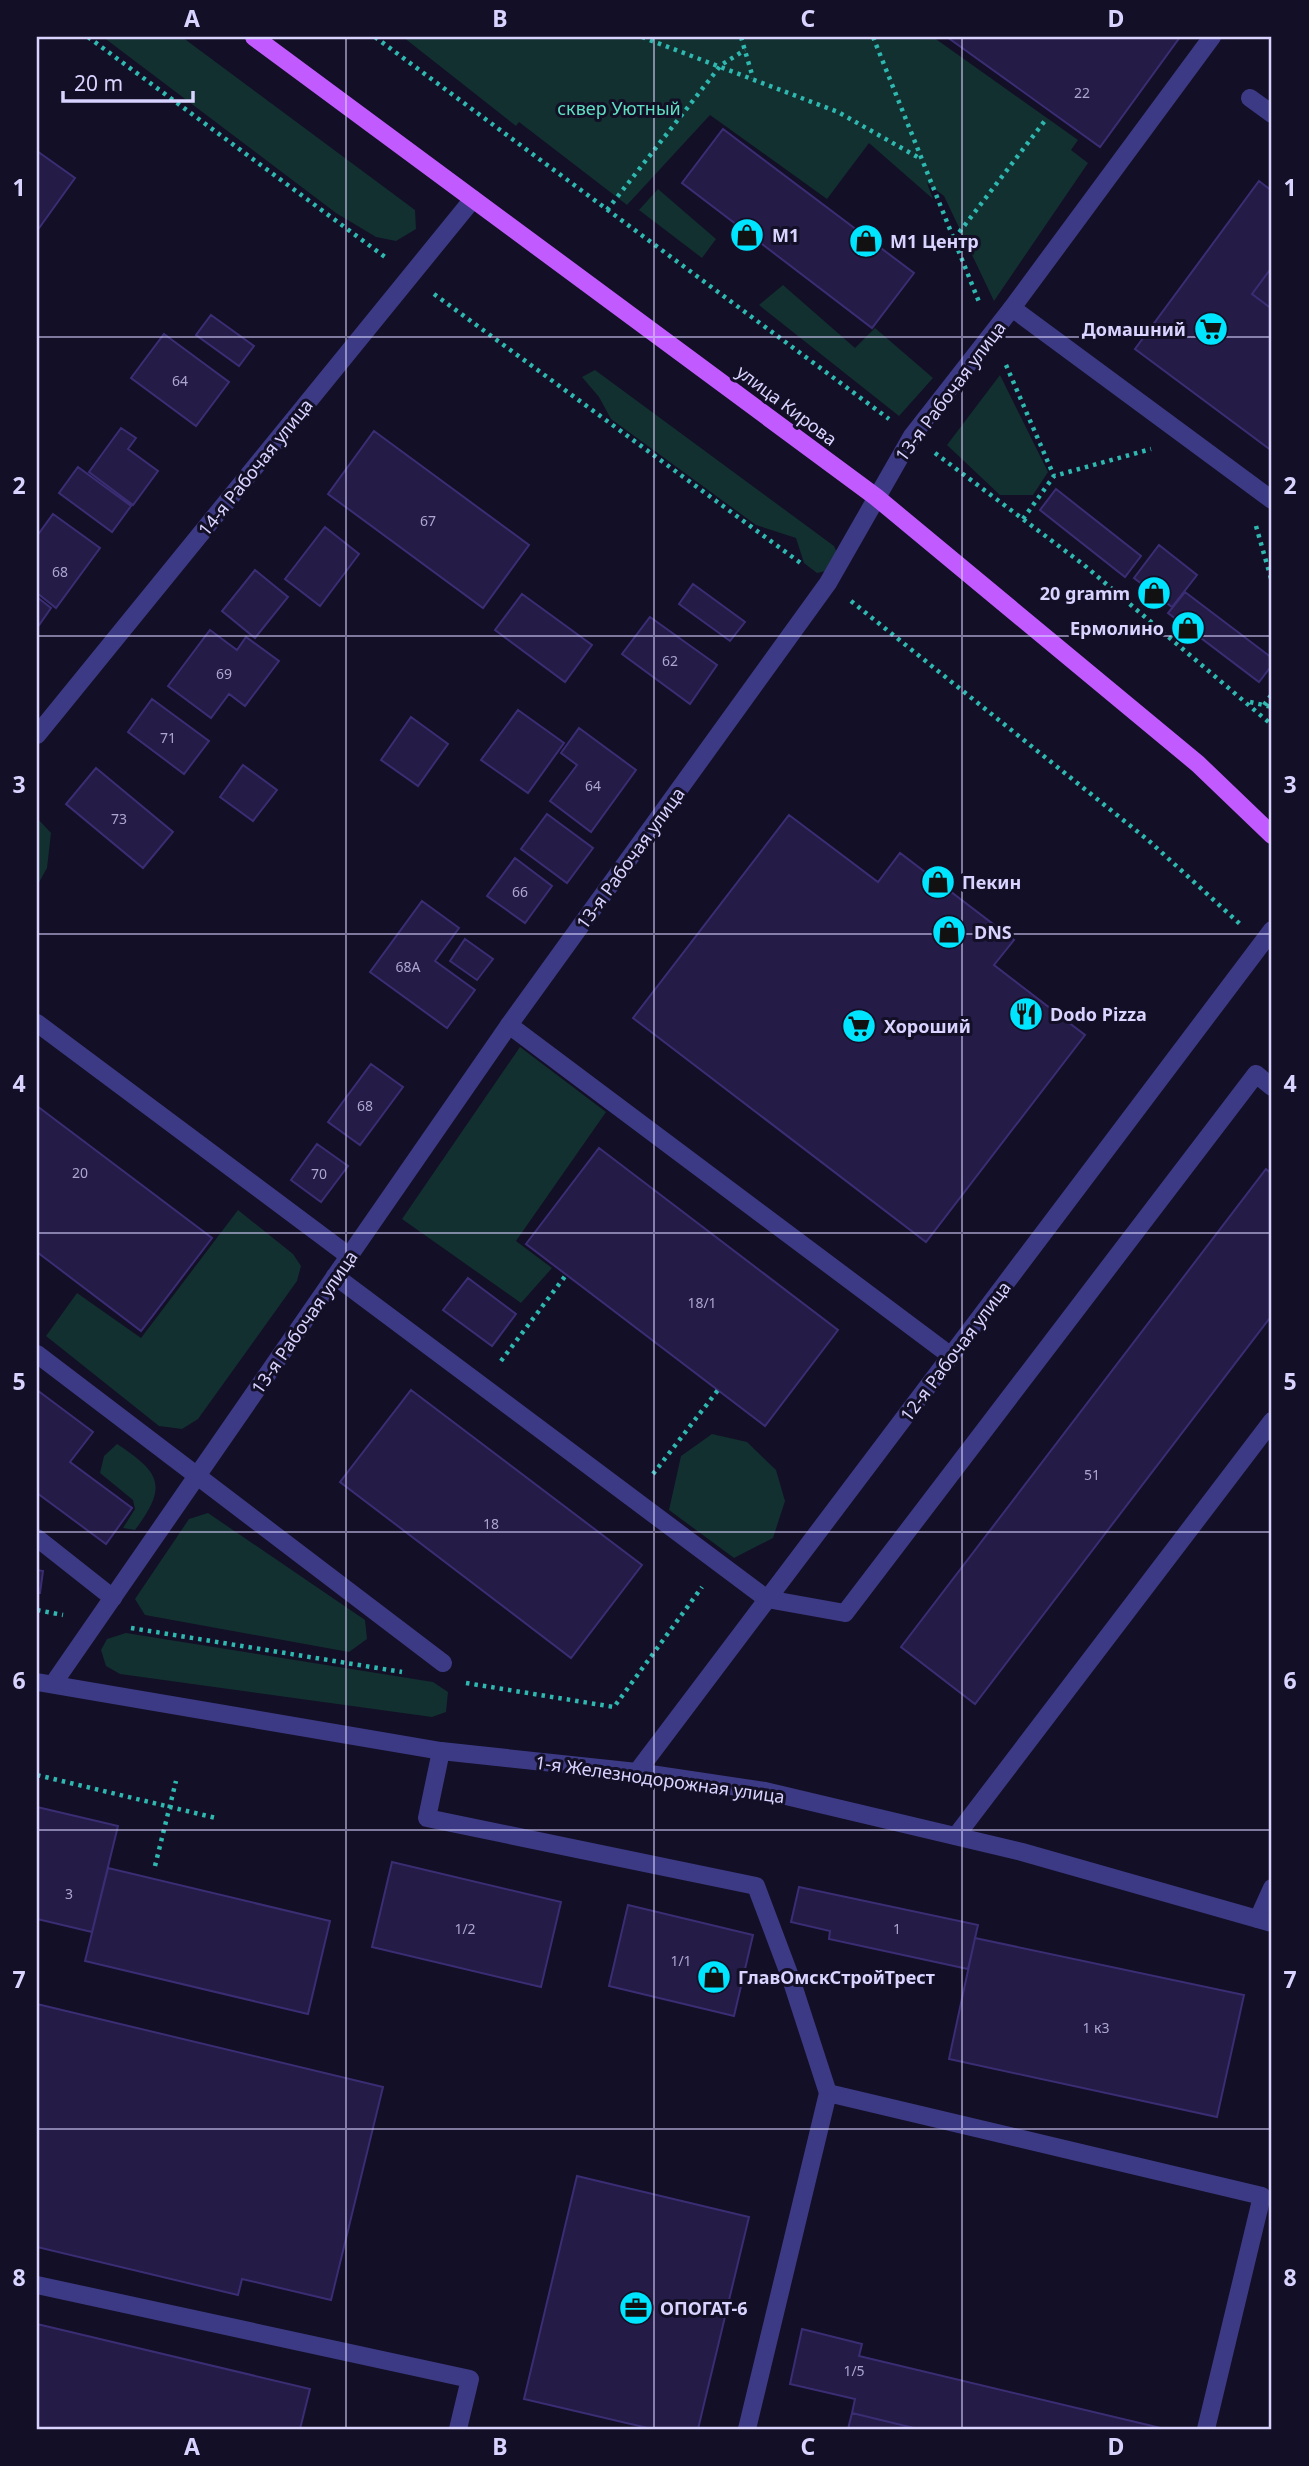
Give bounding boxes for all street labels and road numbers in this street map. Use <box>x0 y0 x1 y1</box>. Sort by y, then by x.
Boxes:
street label: 13-я Рабочая улица <box>889 316 1011 466</box>
street label: улица Кирова <box>732 359 842 451</box>
street label: 14-я Рабочая улица <box>192 393 318 541</box>
street label: 13-я Рабочая улица <box>570 782 690 934</box>
street label: 13-я Рабочая улица <box>245 1246 363 1398</box>
street label: 12-я Рабочая улица <box>894 1276 1016 1426</box>
street label: 1-я Железнодорожная улица <box>534 1750 786 1808</box>

